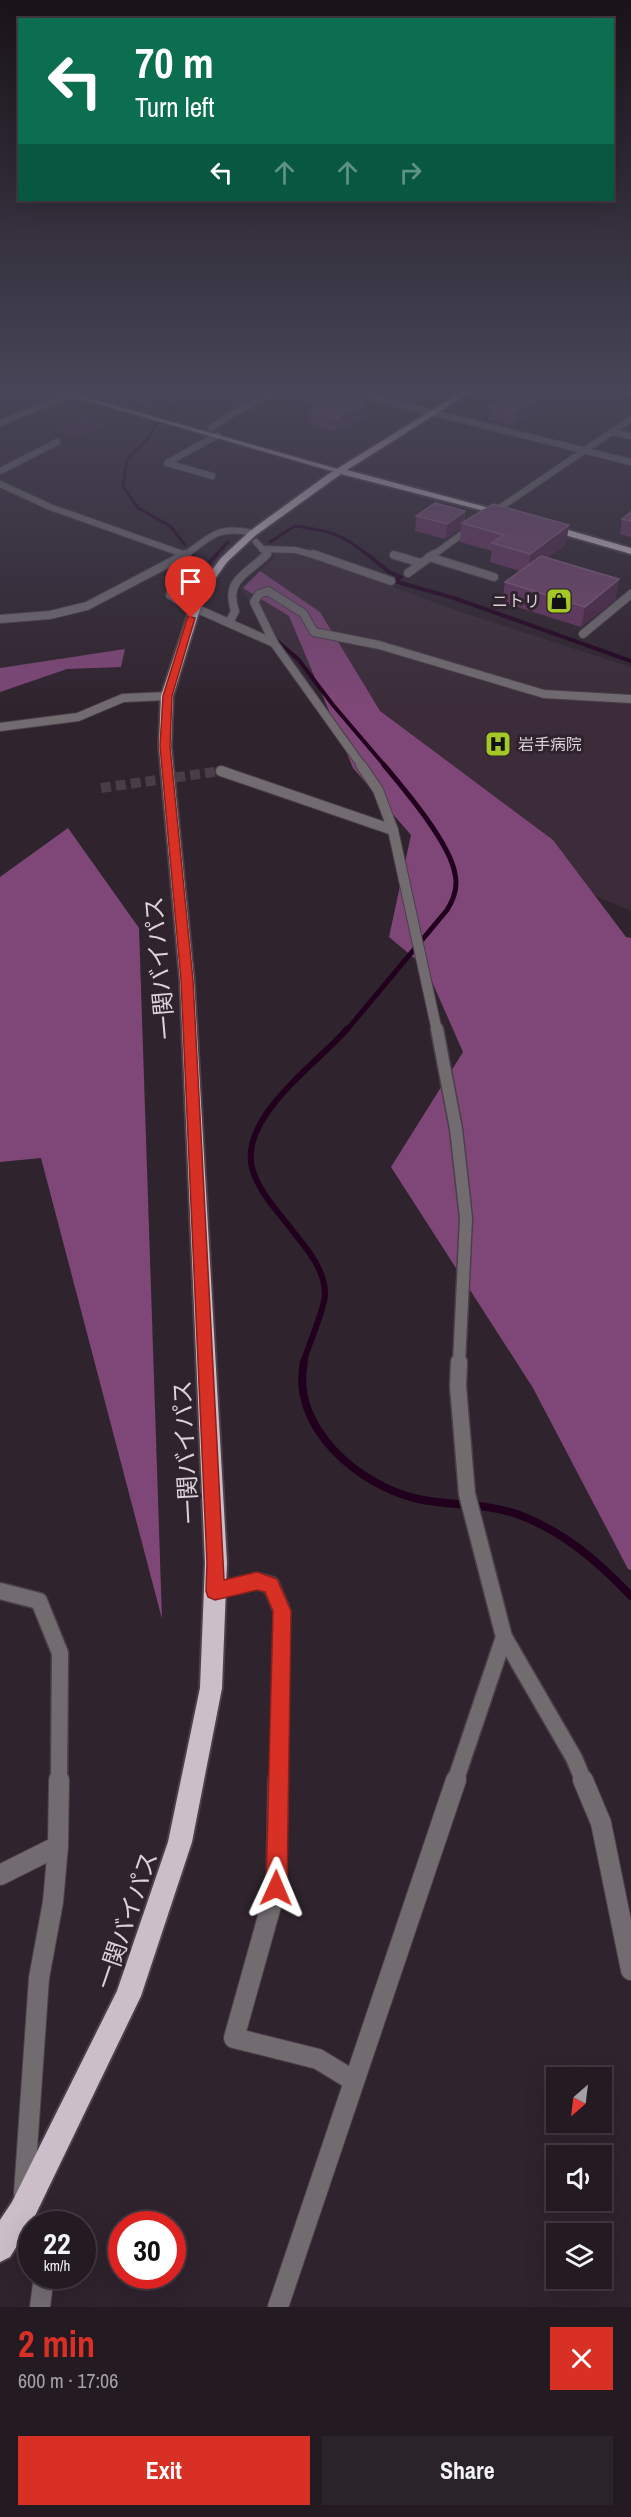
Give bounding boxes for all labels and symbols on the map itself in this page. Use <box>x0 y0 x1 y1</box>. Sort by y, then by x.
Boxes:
pin <box>165 556 216 618</box>
shop icon: ニトリ <box>544 586 574 616</box>
place label: ニトリ <box>492 590 540 612</box>
hospital icon: 岩手病院 <box>483 729 513 759</box>
place label: 岩手病院 <box>518 733 582 755</box>
street label: 一関バイパス <box>137 895 181 1041</box>
street label: 一関バイパス <box>165 1379 205 1525</box>
street label: 一関バイパス <box>88 1847 164 1993</box>
position arrow <box>244 1856 308 1920</box>
north arrow <box>546 2067 612 2133</box>
speed limit sign: 30 <box>108 2211 186 2289</box>

